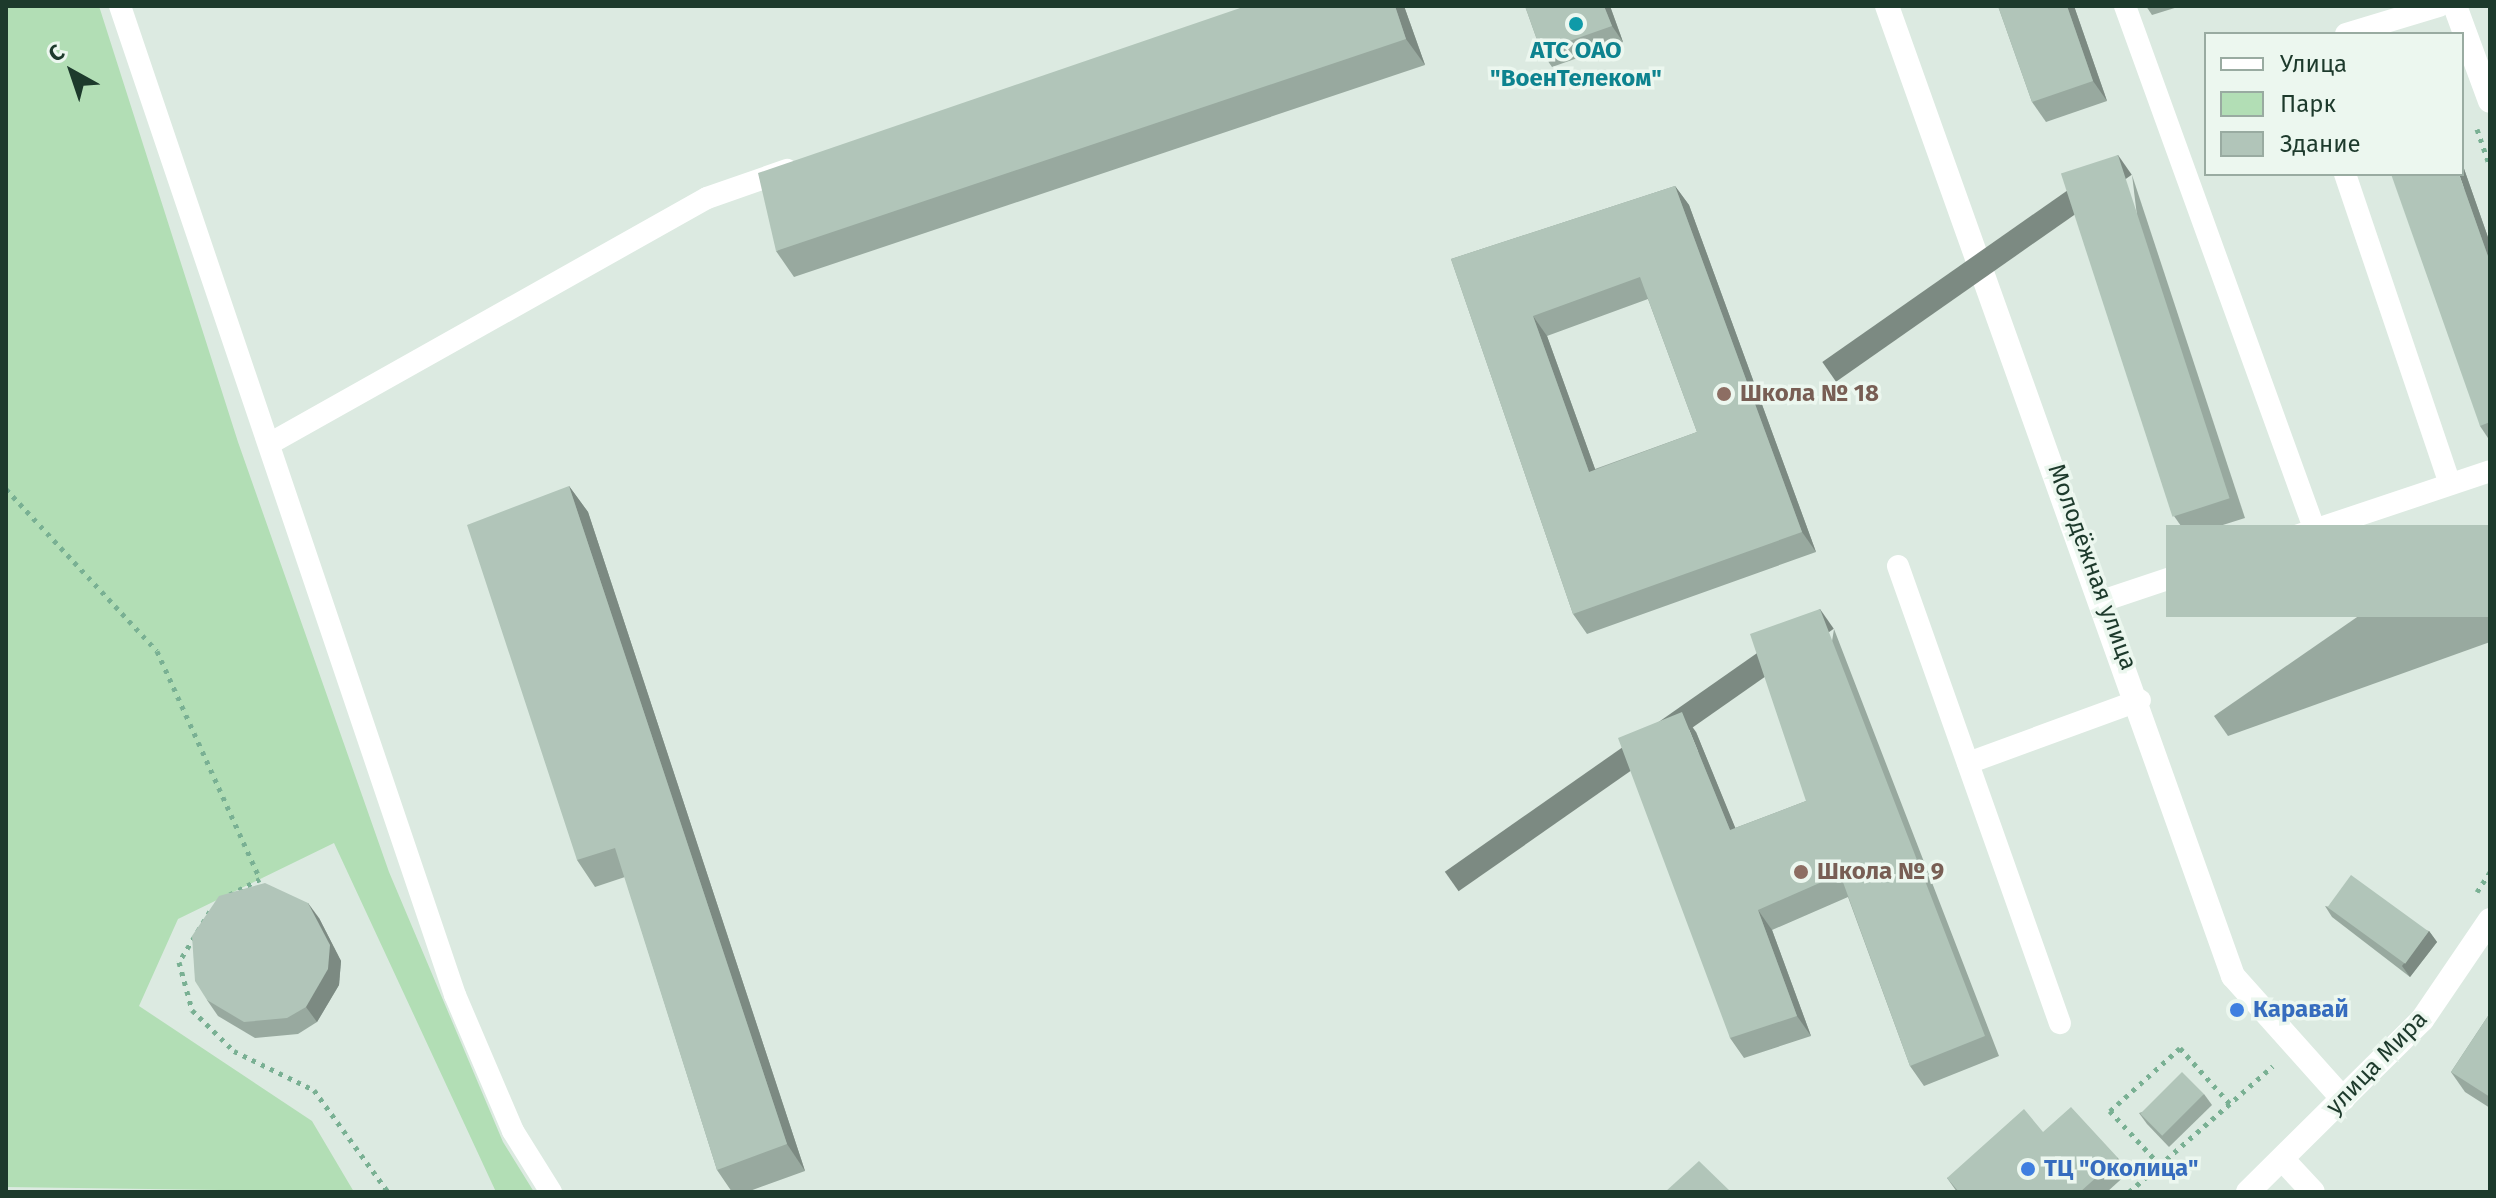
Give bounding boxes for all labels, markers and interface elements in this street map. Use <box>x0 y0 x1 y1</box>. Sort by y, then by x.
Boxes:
marker: АТС ОАО "ВоенТелеком" <box>1567 15 1585 33</box>
north arrow <box>32 32 112 112</box>
legend <box>2204 32 2464 176</box>
place label: АТС ОАО "ВоенТелеком" <box>1490 37 1662 93</box>
text: С <box>43 39 70 68</box>
text: Улица <box>2280 50 2347 78</box>
text: Парк <box>2280 90 2336 118</box>
text: Здание <box>2280 130 2361 158</box>
place label: Школа № 18 <box>1740 380 1879 408</box>
marker: Школа № 18 <box>1715 385 1733 403</box>
street label: Молодёжная улица <box>2041 460 2143 674</box>
place label: Школа № 9 <box>1817 858 1944 886</box>
marker: Школа № 9 <box>1792 863 1810 881</box>
place label: Каравай <box>2253 996 2349 1024</box>
marker: Каравай <box>2228 1001 2246 1019</box>
street label: улица Мира <box>2320 1005 2434 1121</box>
place label: ТЦ "Околица" <box>2044 1155 2198 1183</box>
marker: ТЦ "Околица" <box>2019 1160 2037 1178</box>

